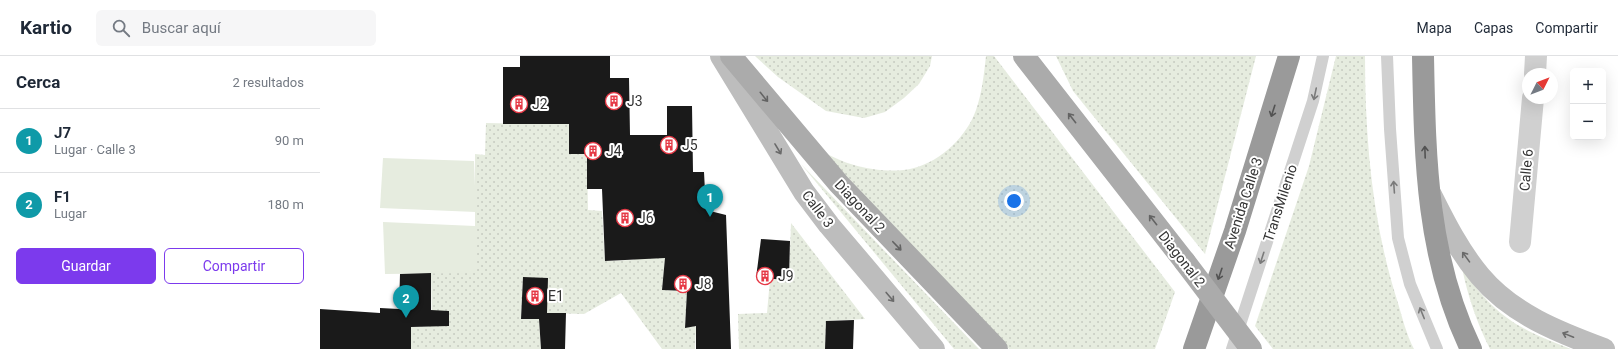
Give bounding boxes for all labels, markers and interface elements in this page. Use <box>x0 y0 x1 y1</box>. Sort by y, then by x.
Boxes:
search box <box>96 10 376 46</box>
text: Kartio <box>20 16 72 39</box>
icon: search <box>110 17 132 39</box>
text: Buscar aquí <box>142 19 221 37</box>
text: Mapa <box>1417 20 1452 36</box>
text: Capas <box>1474 20 1513 36</box>
text: Compartir <box>1535 20 1598 36</box>
north arrow <box>1522 68 1558 104</box>
map controls <box>1570 68 1606 140</box>
button: + <box>1570 68 1606 104</box>
text: Cerca <box>16 72 60 92</box>
text: 2 resultados <box>232 75 304 90</box>
one-way arrow <box>1310 87 1318 100</box>
building icon: J3 <box>604 91 624 111</box>
one-way arrow <box>760 92 769 102</box>
place label: J3 <box>627 93 643 109</box>
building icon: J2 <box>509 94 529 114</box>
place label: J2 <box>532 96 548 112</box>
one-way arrow <box>1269 104 1276 117</box>
button: − <box>1570 104 1606 140</box>
one-way arrow <box>1068 112 1077 123</box>
text: J7 <box>54 124 71 142</box>
text: 1 <box>25 133 33 148</box>
text: 90 m <box>275 133 304 148</box>
building icon: J5 <box>659 135 679 155</box>
place label: J5 <box>682 137 698 153</box>
building icon: J4 <box>583 141 603 161</box>
text: Lugar · Calle 3 <box>54 142 136 157</box>
place label: J4 <box>606 143 622 159</box>
one-way arrow <box>774 143 782 155</box>
one-way arrow <box>1421 146 1429 159</box>
street label: Calle 6 <box>1516 148 1536 192</box>
street label: Avenida Calle 3 <box>1221 155 1265 251</box>
street label: TransMilenio <box>1260 162 1300 244</box>
street label: Diagonal 2 <box>832 176 888 236</box>
one-way arrow <box>1391 181 1398 194</box>
pin: 1 <box>697 184 723 217</box>
street label: Calle 3 <box>799 187 837 231</box>
text: F1 <box>54 188 71 206</box>
your location <box>1004 191 1024 211</box>
text: 2 <box>25 197 33 212</box>
text: 180 m <box>267 197 304 212</box>
text: Lugar <box>54 206 87 221</box>
building icon: J6 <box>615 208 635 228</box>
place label: J6 <box>638 210 654 226</box>
one-way arrow <box>1148 215 1157 226</box>
street label: Diagonal 2 <box>1155 228 1209 290</box>
one-way arrow <box>893 241 902 251</box>
button: Guardar <box>16 248 156 284</box>
button: Compartir <box>164 248 304 284</box>
one-way arrow <box>1258 251 1265 264</box>
one-way arrow <box>1462 252 1470 263</box>
building icon: J9 <box>755 266 775 286</box>
place label: J9 <box>778 268 794 284</box>
one-way arrow <box>1216 268 1223 281</box>
building icon: J8 <box>673 274 693 294</box>
place label: J8 <box>696 276 712 292</box>
pin: 2 <box>393 285 419 318</box>
building icon: E1 <box>525 286 545 306</box>
place label: E1 <box>548 288 564 304</box>
one-way arrow <box>885 292 894 303</box>
one-way arrow <box>1418 307 1426 319</box>
one-way arrow <box>1562 331 1574 338</box>

